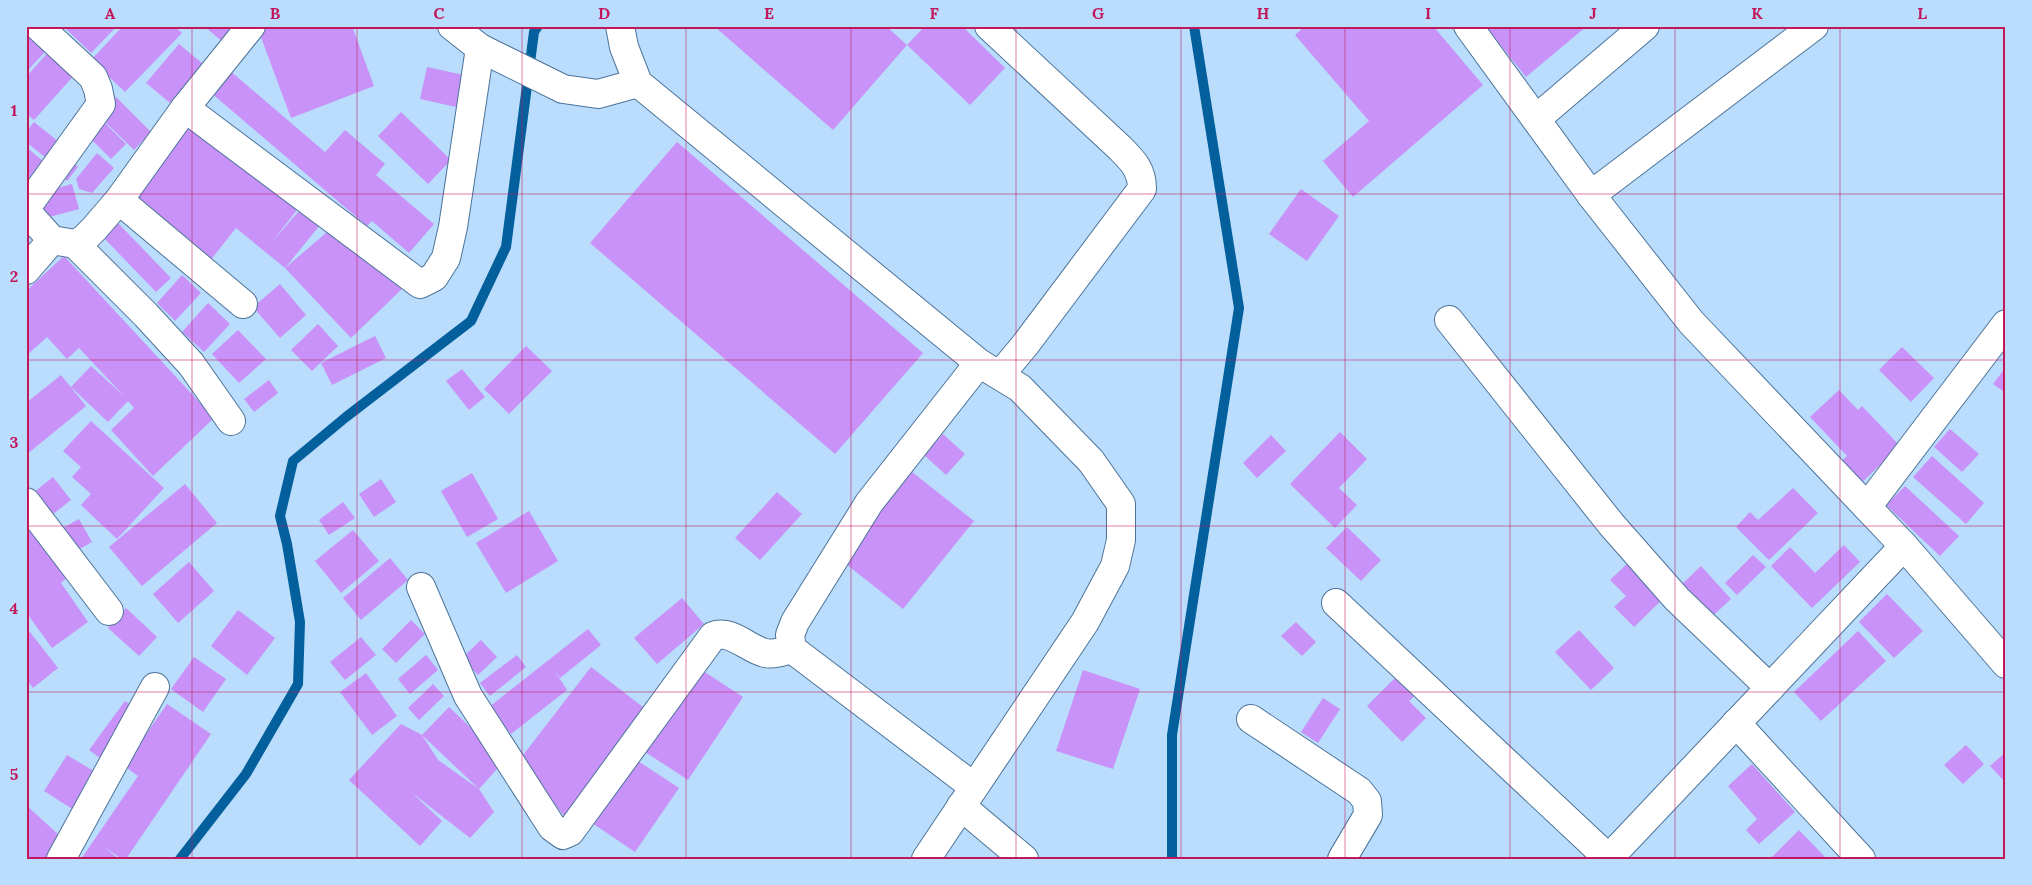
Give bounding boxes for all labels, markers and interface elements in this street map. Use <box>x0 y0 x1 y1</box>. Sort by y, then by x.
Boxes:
text: A <box>105 3 116 23</box>
text: B <box>270 3 281 23</box>
text: C <box>433 3 445 23</box>
text: D <box>598 3 610 23</box>
text: E <box>764 3 774 23</box>
text: F <box>929 3 939 23</box>
text: G <box>1092 3 1104 23</box>
text: H <box>1257 3 1270 23</box>
text: I <box>1425 3 1431 23</box>
text: J <box>1589 3 1597 23</box>
text: K <box>1751 3 1763 23</box>
text: L <box>1917 3 1927 23</box>
text: 1 <box>11 100 17 120</box>
text: 2 <box>10 266 18 286</box>
text: 3 <box>10 432 19 452</box>
text: 4 <box>10 598 19 618</box>
text: 5 <box>10 764 19 784</box>

